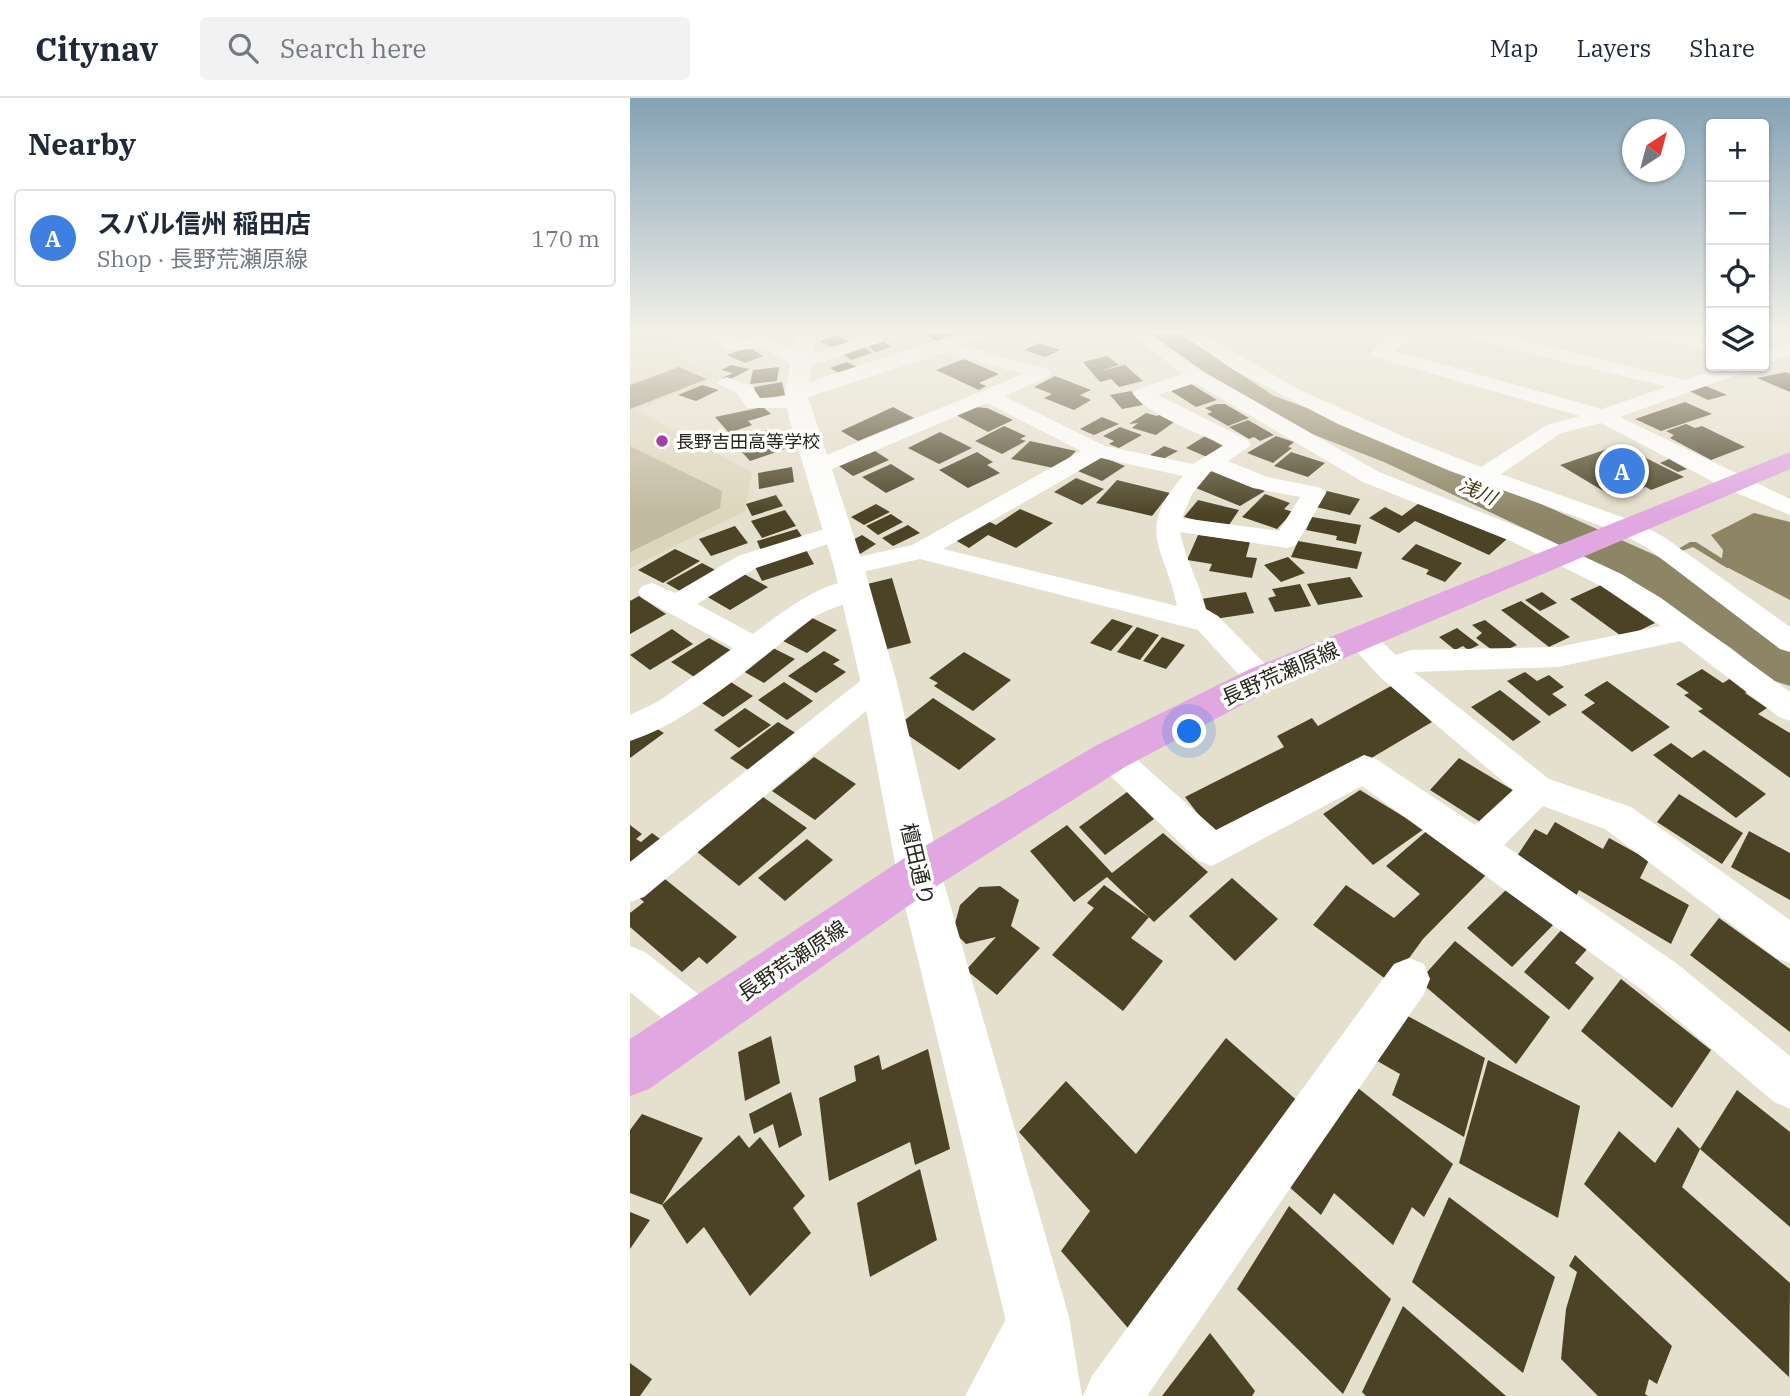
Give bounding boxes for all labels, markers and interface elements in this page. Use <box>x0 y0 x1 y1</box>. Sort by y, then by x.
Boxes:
search box <box>200 17 690 80</box>
text: Citynav <box>35 27 158 70</box>
icon: search <box>224 29 262 67</box>
text: Search here <box>280 31 427 65</box>
text: Map <box>1490 32 1538 64</box>
text: Layers <box>1576 32 1651 64</box>
text: Share <box>1689 32 1755 64</box>
north arrow <box>1622 119 1685 182</box>
map controls <box>1706 119 1769 371</box>
button: + <box>1706 119 1769 182</box>
text: Nearby <box>28 124 136 163</box>
button: − <box>1706 182 1769 245</box>
text: スバル信州 稲田店 <box>97 206 311 240</box>
text: A <box>45 223 61 253</box>
text: 170 m <box>531 223 600 253</box>
text: Shop · 長野荒瀬原線 <box>97 243 308 273</box>
button: locate <box>1706 245 1769 308</box>
button: layers <box>1706 308 1769 371</box>
place label: 長野吉田高等学校 <box>676 430 820 453</box>
marker: 長野吉田高等学校 <box>654 433 670 449</box>
pin: A <box>1599 445 1645 497</box>
water label: 浅川 <box>1456 472 1502 511</box>
street label: 長野荒瀬原線 <box>1217 635 1343 711</box>
your location <box>1172 714 1206 748</box>
street label: 檀田通り <box>895 820 941 908</box>
street label: 長野荒瀬原線 <box>732 913 852 1007</box>

